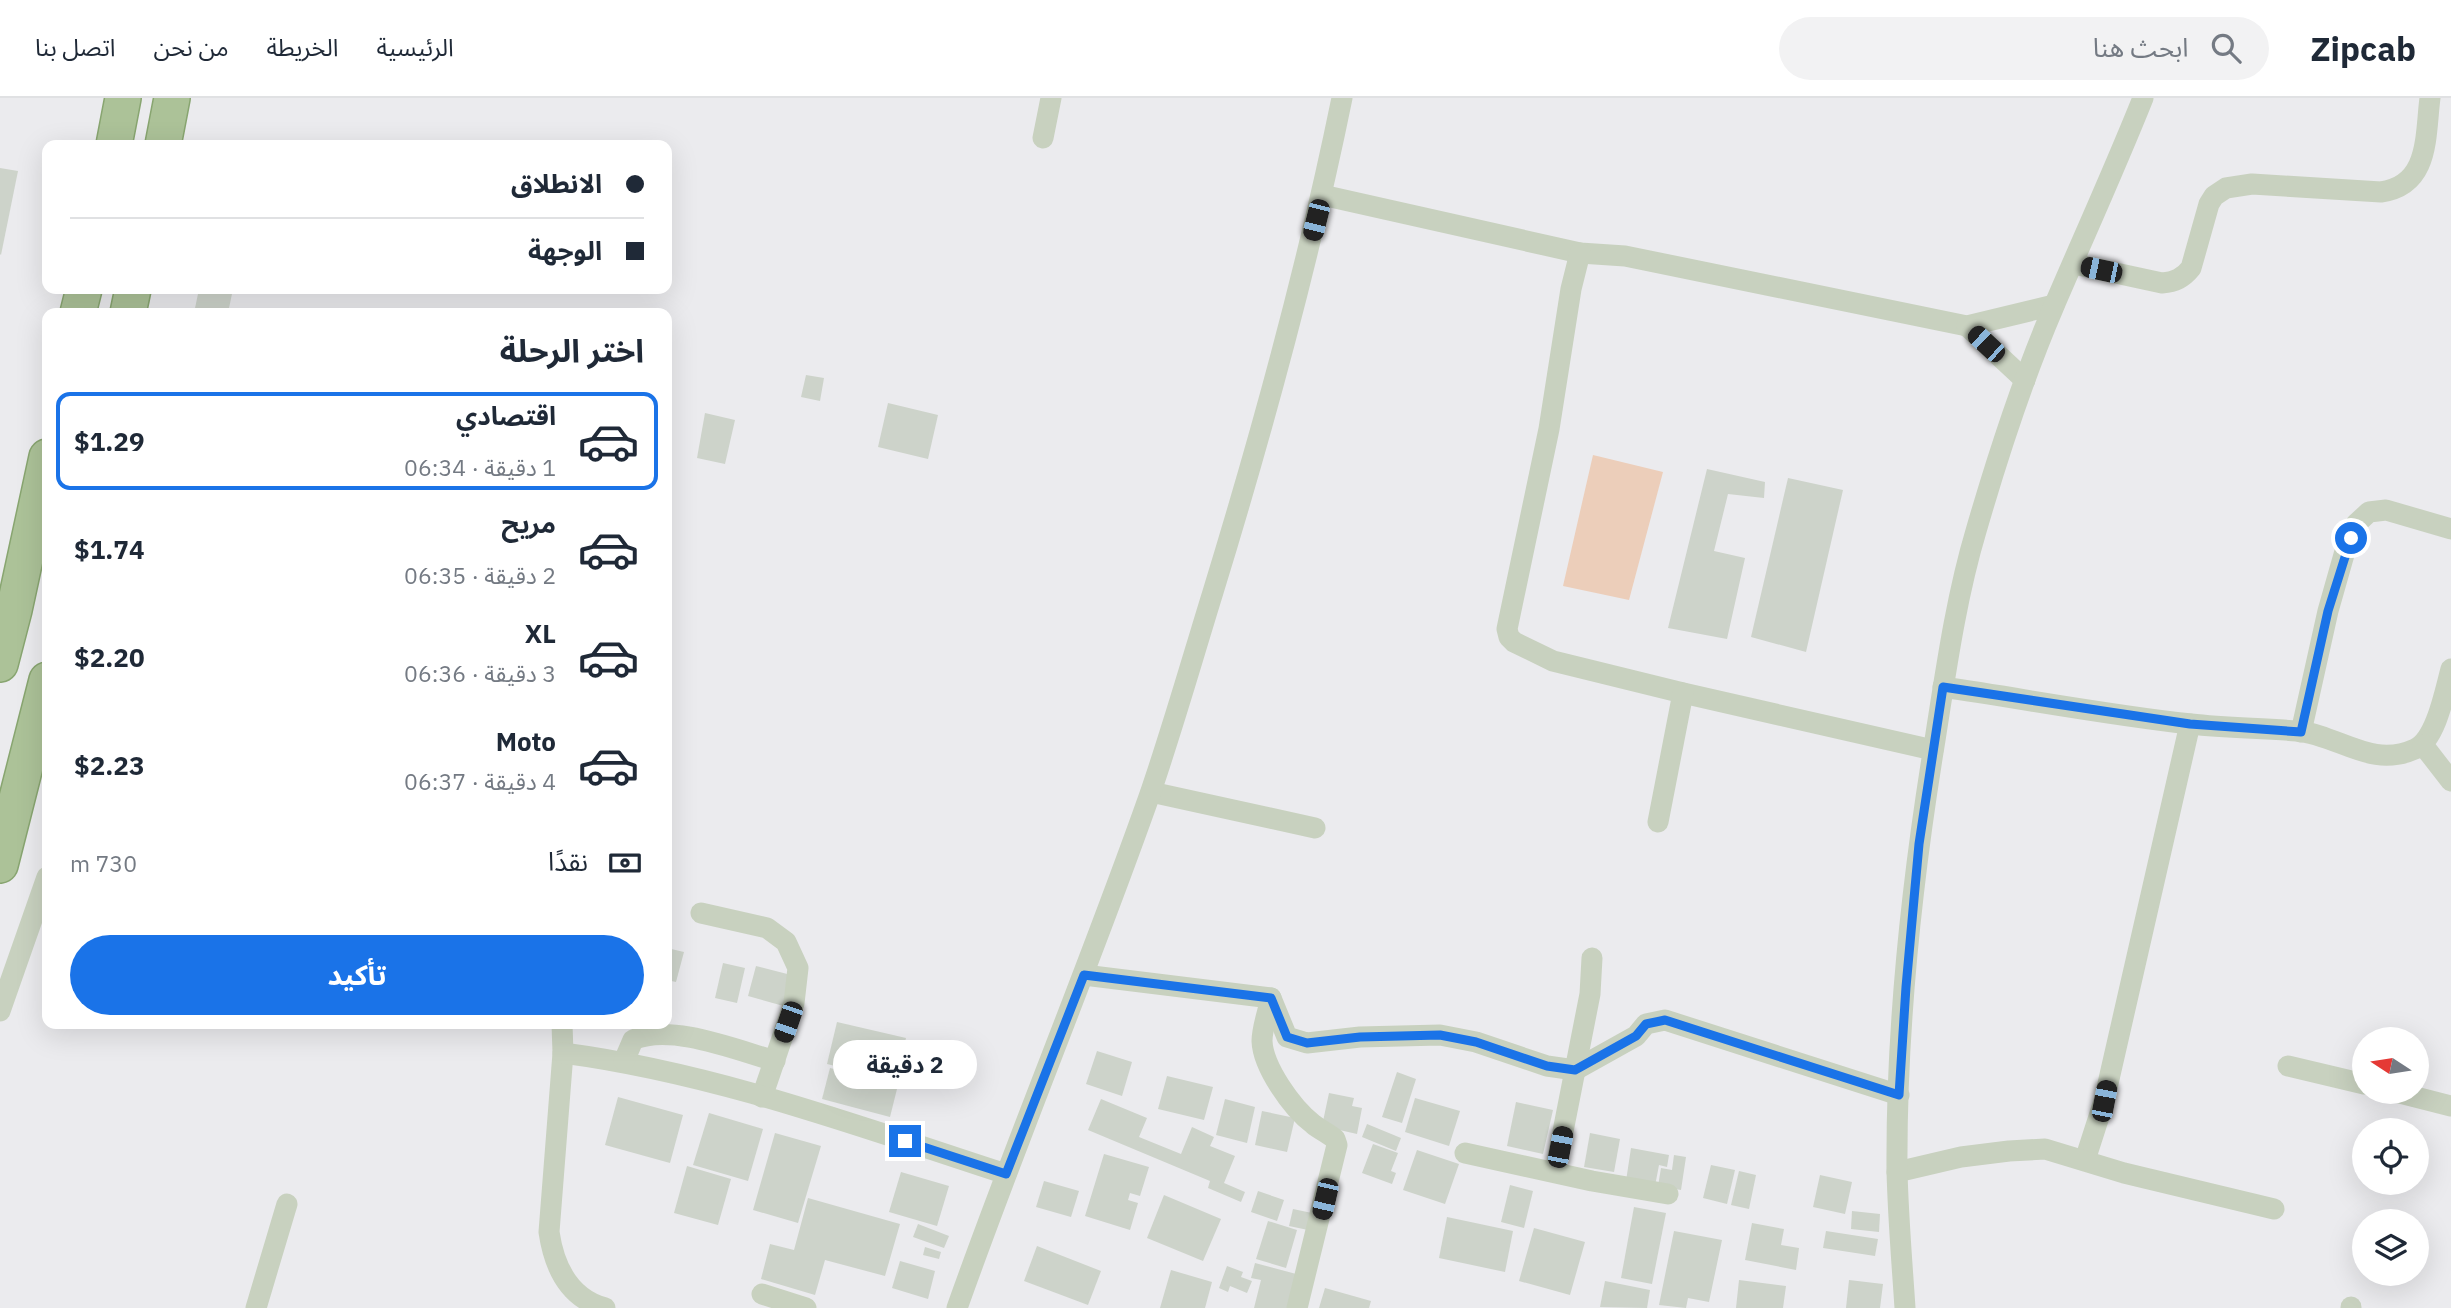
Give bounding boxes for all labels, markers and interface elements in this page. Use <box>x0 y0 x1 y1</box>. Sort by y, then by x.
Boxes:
search box <box>1779 17 2269 80</box>
text: Zipcab <box>2311 27 2416 70</box>
icon: search <box>2207 29 2245 67</box>
text: ابحث هنا <box>2093 30 2189 64</box>
text: اتصل بنا <box>35 31 116 63</box>
text: من نحن <box>154 31 229 63</box>
text: الخريطة <box>267 31 339 63</box>
text: الرئيسية <box>377 31 454 63</box>
text: الانطلاق <box>511 166 602 200</box>
car <box>1301 197 1332 243</box>
text: الوجهة <box>528 233 602 267</box>
car <box>2079 255 2124 285</box>
car <box>1964 322 2009 366</box>
text: اختر الرحلة <box>500 329 644 371</box>
text: اقتصادي <box>456 398 556 432</box>
icon: car <box>577 410 640 473</box>
text: $1.29 <box>74 424 145 458</box>
text: 1 دقيقة · 06:34 <box>404 452 556 482</box>
text: مريح <box>501 506 556 540</box>
icon: car <box>577 518 640 581</box>
route start <box>2335 522 2367 554</box>
text: $1.74 <box>74 532 145 566</box>
text: 2 دقيقة · 06:35 <box>404 560 556 590</box>
text: XL <box>525 616 556 650</box>
icon: car <box>577 626 640 689</box>
text: $2.20 <box>74 640 145 674</box>
text: 3 دقيقة · 06:36 <box>404 658 556 688</box>
text: Moto <box>496 724 556 758</box>
icon: car <box>577 734 640 797</box>
text: $2.23 <box>74 748 145 782</box>
text: 4 دقيقة · 06:37 <box>404 766 556 796</box>
text: نقدًا <box>548 844 588 878</box>
icon: cash <box>606 844 644 882</box>
text: 730 m <box>70 848 137 878</box>
button: تأكيد <box>70 935 644 1015</box>
car <box>772 999 805 1045</box>
north arrow <box>2352 1027 2429 1104</box>
map controls <box>2352 1027 2429 1286</box>
callout: 2 دقيقة <box>833 1040 977 1088</box>
text: 2 دقيقة <box>866 1049 944 1079</box>
car <box>2090 1078 2119 1124</box>
button: locate <box>2352 1118 2429 1195</box>
car <box>1546 1124 1575 1170</box>
route end <box>889 1125 921 1157</box>
car <box>1311 1176 1340 1222</box>
button: layers <box>2352 1209 2429 1286</box>

